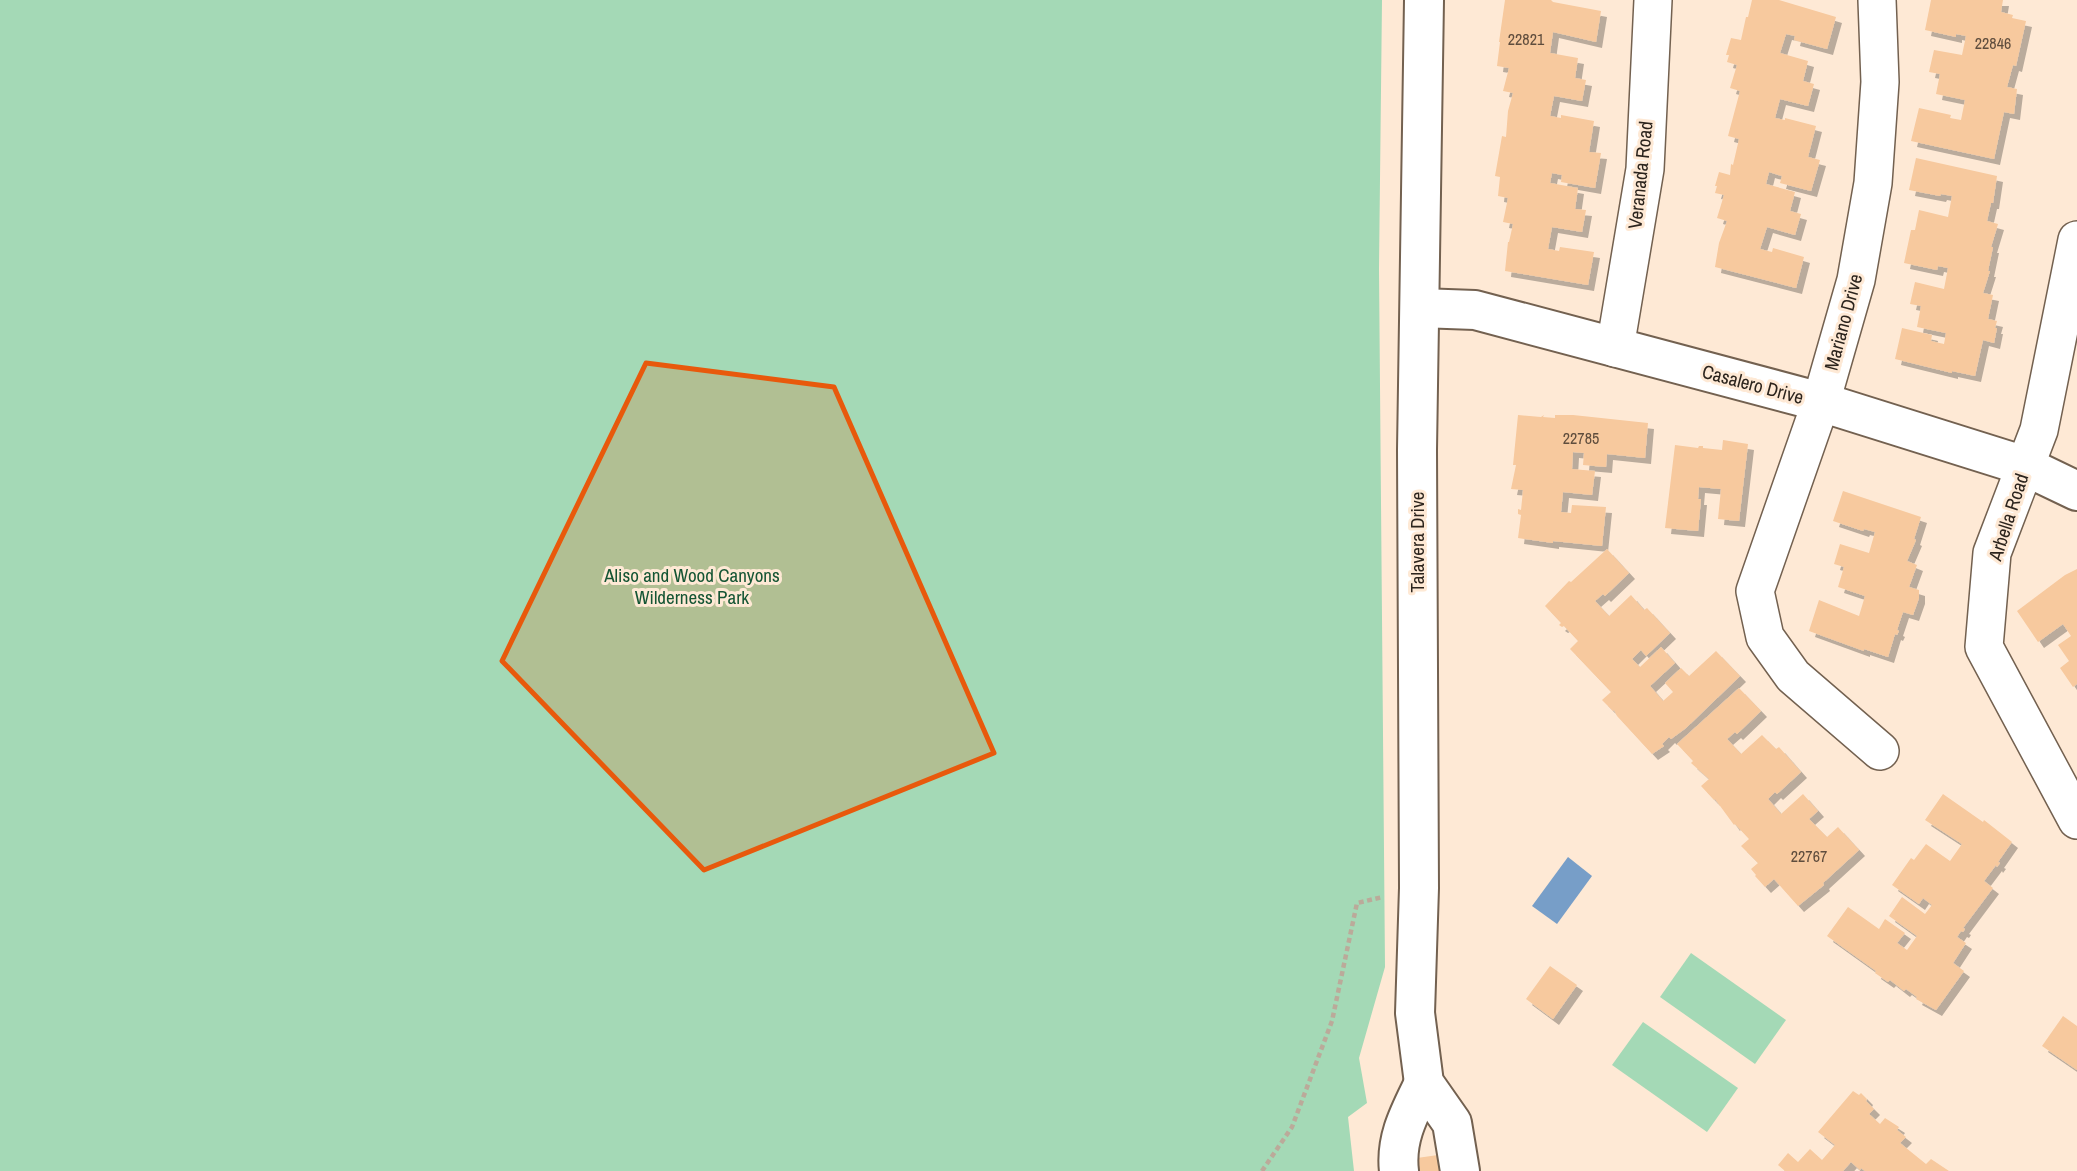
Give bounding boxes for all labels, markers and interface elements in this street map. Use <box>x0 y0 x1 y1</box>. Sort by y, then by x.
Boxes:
house number: 22821 <box>1508 28 1545 50</box>
house number: 22846 <box>1975 32 2011 54</box>
street label: Veranada Road <box>1621 120 1659 230</box>
street label: Mariano Drive <box>1818 271 1868 373</box>
street label: Casalero Drive <box>1699 358 1807 410</box>
house number: 22785 <box>1563 427 1599 449</box>
street label: Arbella Road <box>1981 470 2034 565</box>
street label: Talavera Drive <box>1404 492 1430 592</box>
park label: Aliso and Wood Canyons Wilderness Park <box>603 562 780 610</box>
house number: 22767 <box>1791 845 1827 867</box>

